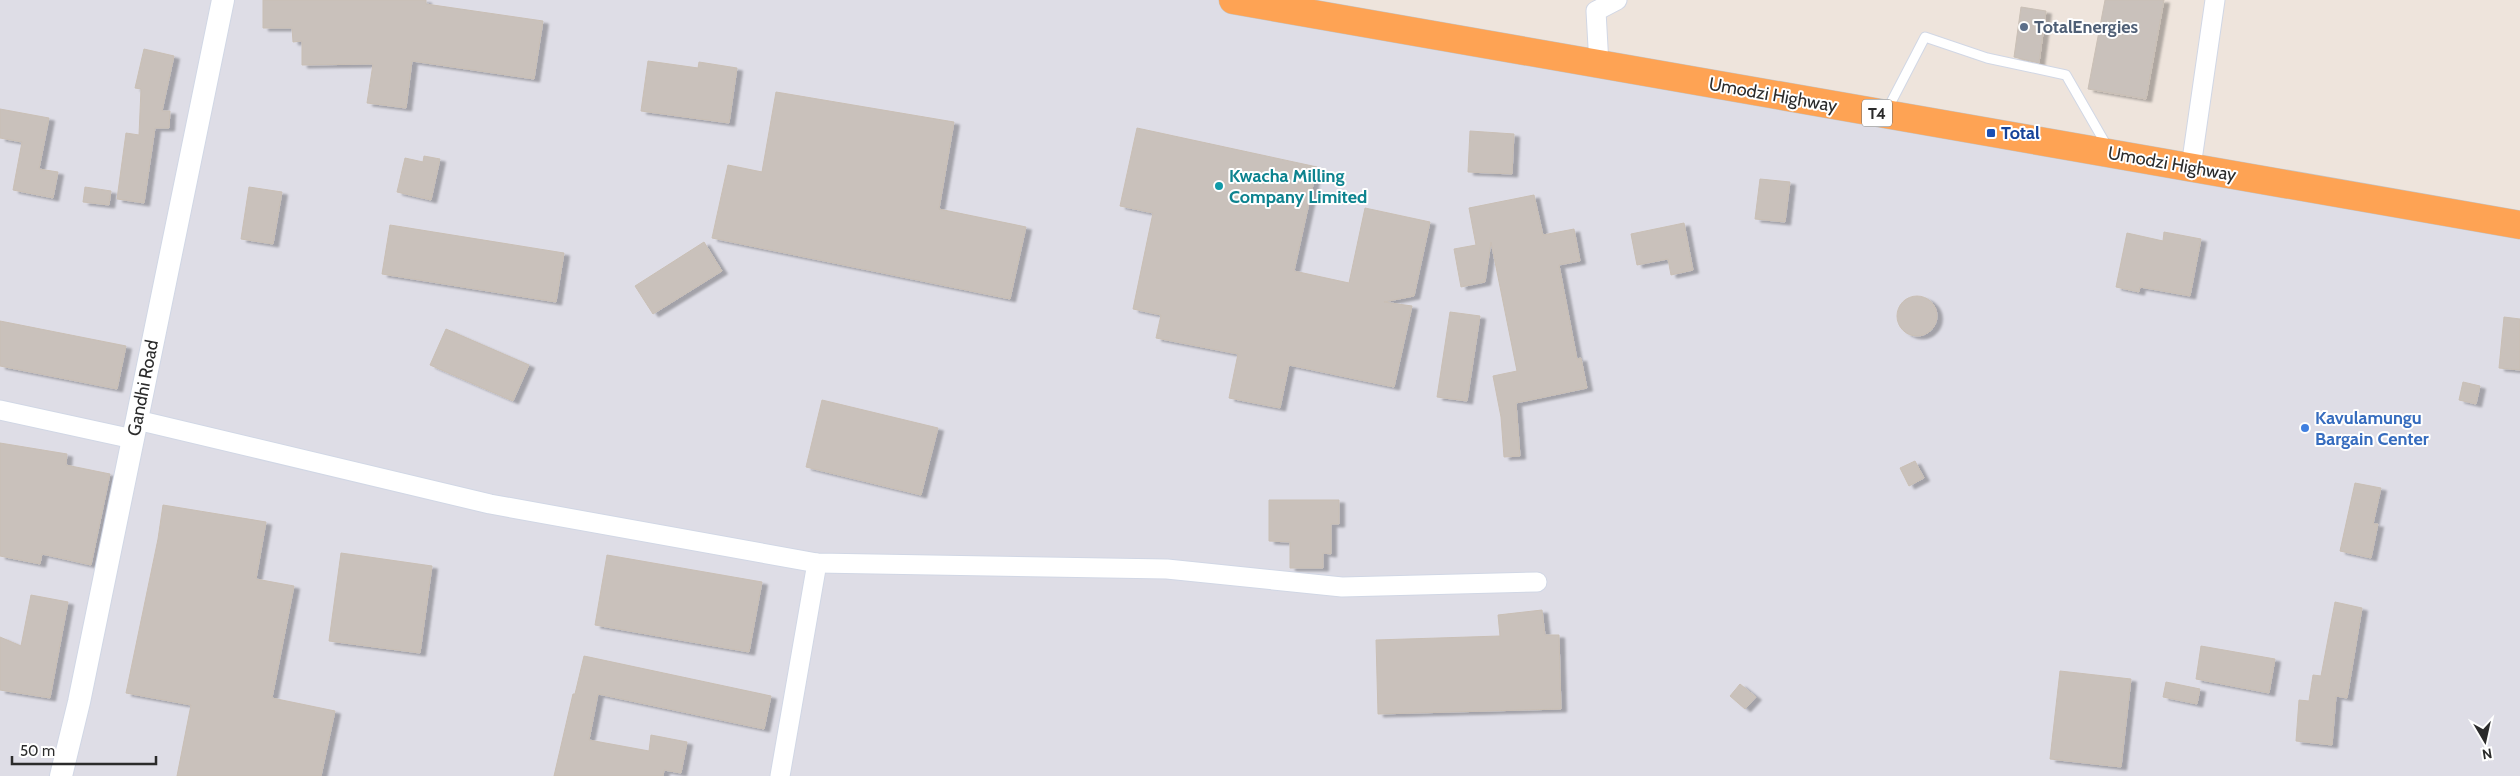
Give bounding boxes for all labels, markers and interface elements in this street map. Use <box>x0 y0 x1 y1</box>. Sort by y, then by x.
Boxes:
place label: TotalEnergies <box>2034 16 2139 38</box>
marker: TotalEnergies <box>2018 21 2030 33</box>
street label: Umodzi Highway <box>1707 73 1839 117</box>
road number: T4 <box>1862 100 1892 126</box>
place label: Total <box>2001 122 2040 144</box>
marker: Total <box>1985 127 1997 139</box>
street label: Umodzi Highway <box>2106 142 2238 186</box>
place label: Kwacha Milling Company Limited <box>1229 165 1367 208</box>
marker: Kwacha Milling Company Limited <box>1213 180 1225 192</box>
street label: Gandhi Road <box>123 338 163 438</box>
place label: Kavulamungu Bargain Center <box>2315 407 2429 450</box>
marker: Kavulamungu Bargain Center <box>2299 422 2311 434</box>
north arrow <box>2460 716 2510 766</box>
scale bar <box>12 734 156 766</box>
text: 50 m <box>20 742 55 760</box>
text: N <box>2481 744 2493 764</box>

